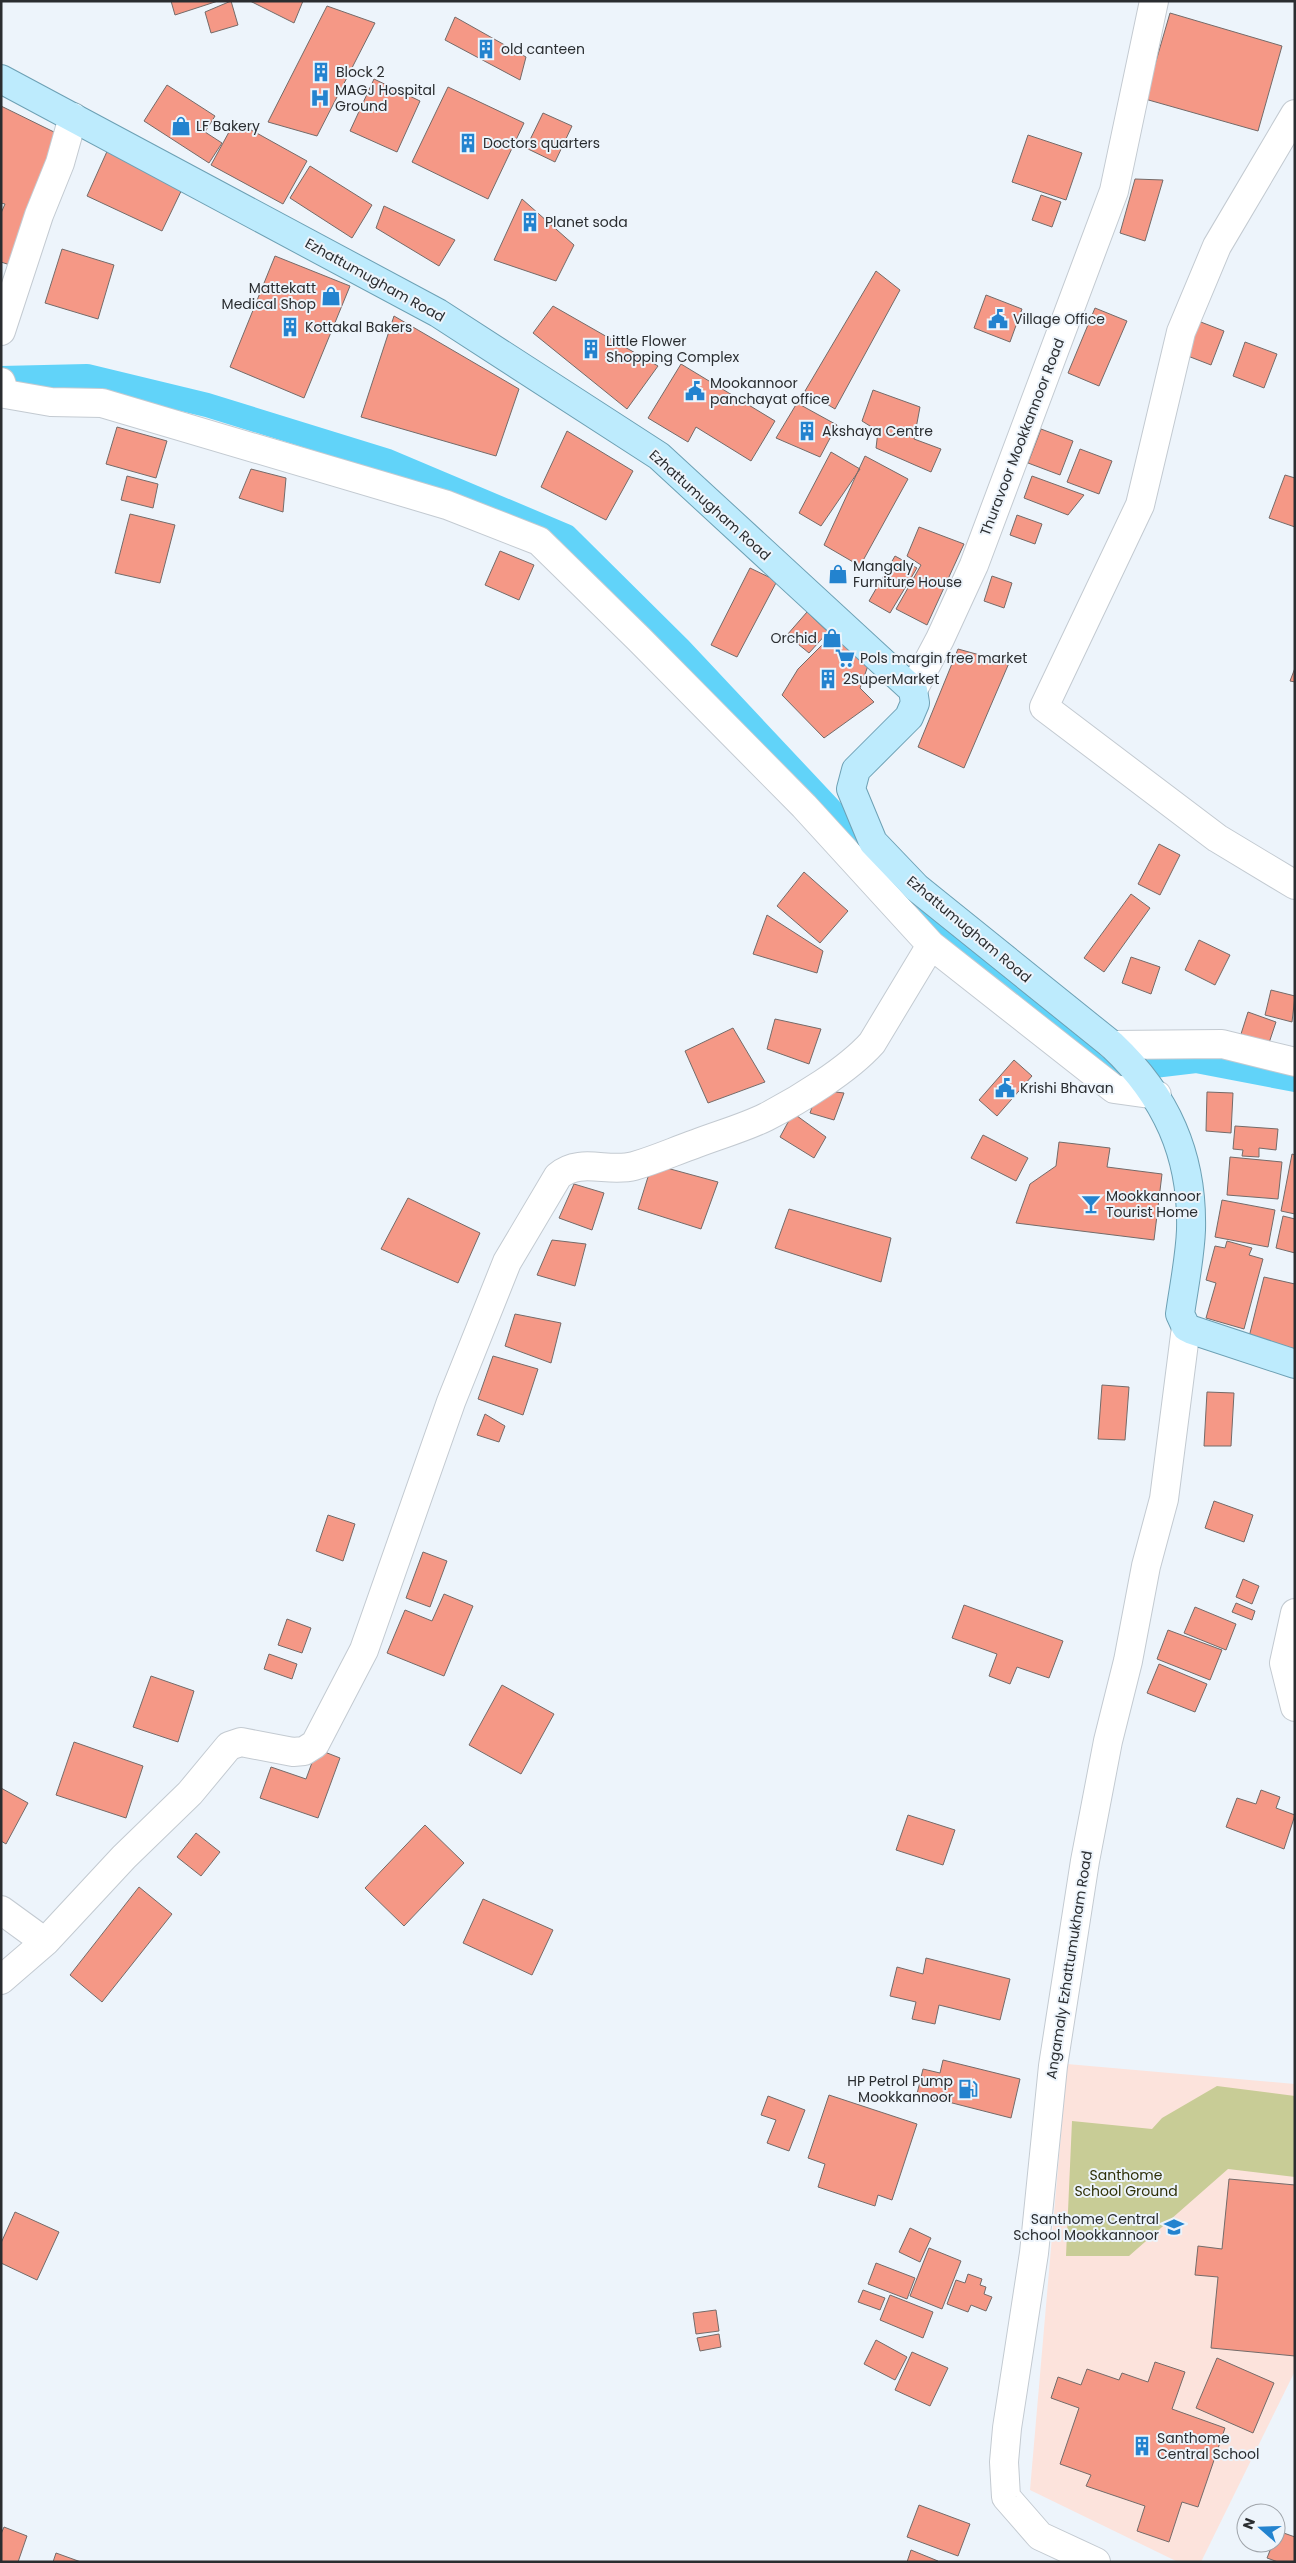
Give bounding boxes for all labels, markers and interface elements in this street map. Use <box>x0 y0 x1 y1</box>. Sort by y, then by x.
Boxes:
building icon: old canteen <box>475 38 497 60</box>
place label: old canteen <box>501 39 585 59</box>
building icon: Block 2 <box>310 61 332 83</box>
place label: Block 2 <box>336 62 384 82</box>
place label: MAGJ Hospital Ground <box>335 80 435 116</box>
hospital icon: MAGJ Hospital Ground <box>309 87 331 109</box>
shop icon: LF Bakery <box>170 115 192 137</box>
place label: LF Bakery <box>196 116 260 136</box>
building icon: Doctors quarters <box>457 132 479 154</box>
place label: Doctors quarters <box>483 133 600 153</box>
building icon: Planet soda <box>519 211 541 233</box>
place label: Planet soda <box>545 212 628 232</box>
street label: Ezhattumugham Road <box>302 233 448 327</box>
place label: Mattekatt Medical Shop <box>222 278 316 314</box>
shop icon: Mattekatt Medical Shop <box>320 285 342 307</box>
public building icon: Village Office <box>987 308 1009 330</box>
place label: Village Office <box>1013 309 1105 329</box>
building icon: Kottakal Bakers <box>279 316 301 338</box>
place label: Kottakal Bakers <box>305 317 412 337</box>
place label: Little Flower Shopping Complex <box>606 331 739 367</box>
street label: Thuravoor Mookkannoor Road <box>975 335 1069 539</box>
building icon: Little Flower Shopping Complex <box>580 338 602 360</box>
place label: Mookannoor panchayat office <box>710 373 830 409</box>
public building icon: Mookannoor panchayat office <box>684 380 706 402</box>
building icon: Akshaya Centre <box>796 420 818 442</box>
place label: Akshaya Centre <box>822 421 933 441</box>
street label: Ezhattumugham Road <box>645 445 775 565</box>
place label: Mangaly Furniture House <box>853 556 962 592</box>
shop icon: Mangaly Furniture House <box>827 563 849 585</box>
shop icon: Orchid <box>821 627 843 649</box>
place label: Orchid <box>770 628 817 648</box>
supermarket icon: Pols margin free market <box>834 647 856 669</box>
place label: Pols margin free market <box>860 648 1027 668</box>
building icon: 2SuperMarket <box>817 668 839 690</box>
place label: 2SuperMarket <box>843 669 939 689</box>
street label: Ezhattumugham Road <box>902 871 1036 987</box>
public building icon: Krishi Bhavan <box>994 1077 1016 1099</box>
place label: Krishi Bhavan <box>1020 1078 1114 1098</box>
place label: Mookkannoor Tourist Home <box>1106 1186 1201 1222</box>
bar icon: Mookkannoor Tourist Home <box>1080 1193 1102 1215</box>
street label: Angamaly Ezhattumukham Road <box>1041 1849 1097 2081</box>
place label: HP Petrol Pump Mookkannoor <box>847 2071 953 2107</box>
fuel station icon: HP Petrol Pump Mookkannoor <box>957 2078 979 2100</box>
park label: Santhome School Ground <box>1074 2165 1178 2201</box>
place label: Santhome Central School Mookkannoor <box>1013 2209 1159 2245</box>
school or university icon: Santhome Central School Mookkannoor <box>1163 2216 1185 2238</box>
place label: Santhome Central School <box>1157 2428 1259 2464</box>
building icon: Santhome Central School <box>1131 2435 1153 2457</box>
north arrow <box>1236 2503 1286 2553</box>
text: N <box>1238 2515 1260 2532</box>

